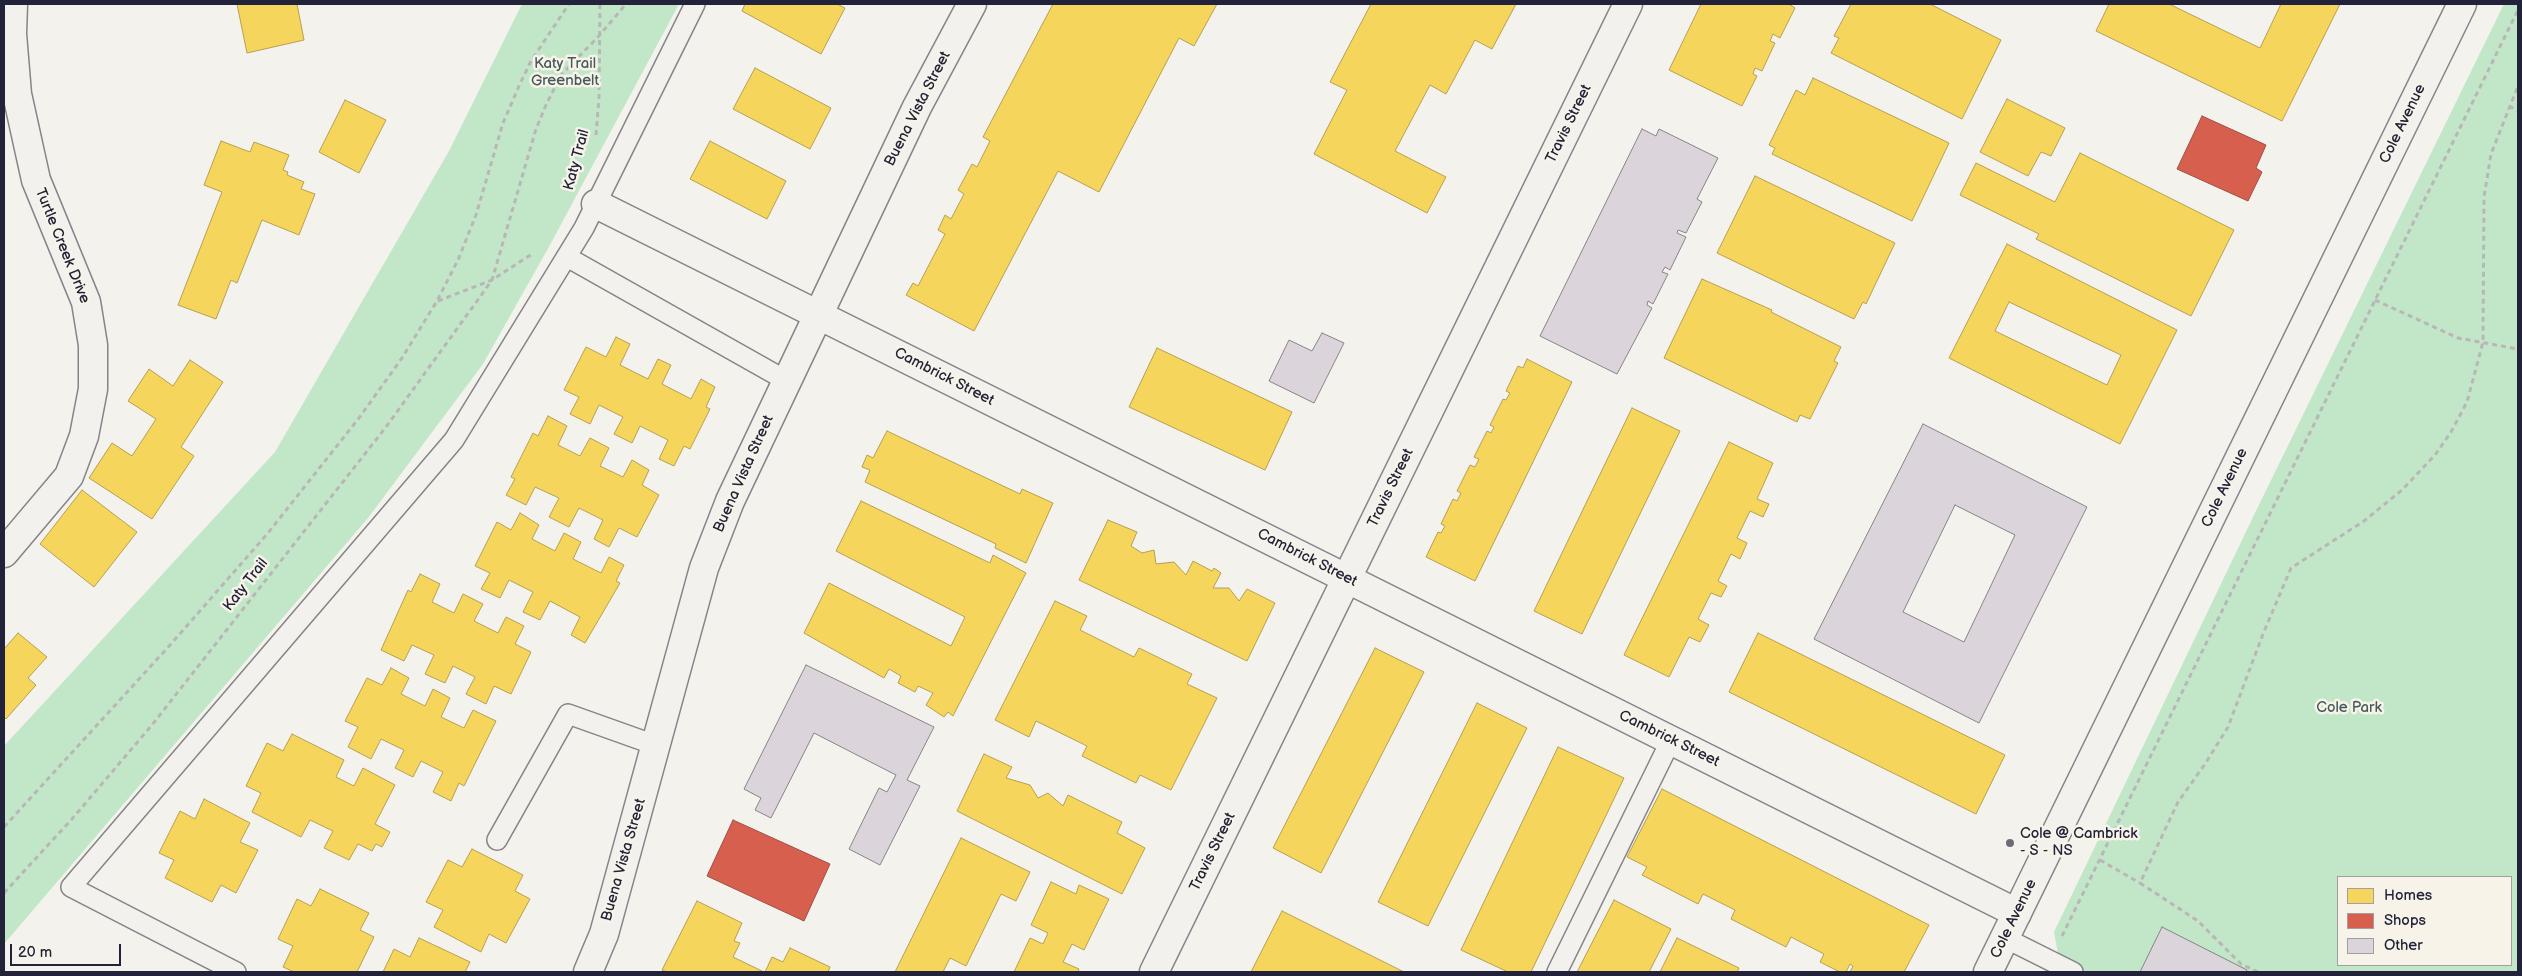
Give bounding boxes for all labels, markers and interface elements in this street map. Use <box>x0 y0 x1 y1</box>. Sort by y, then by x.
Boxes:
street label: Buena Vista Street <box>881 49 955 169</box>
park label: Katy Trail Greenbelt <box>531 55 599 90</box>
street label: Travis Street <box>1542 82 1596 166</box>
street label: Cole Avenue <box>2376 82 2430 166</box>
street label: Katy Trail <box>560 128 594 192</box>
street label: Turtle Creek Drive <box>31 186 93 306</box>
street label: Cambrick Street <box>891 344 997 410</box>
street label: Buena Vista Street <box>710 413 778 535</box>
street label: Travis Street <box>1364 446 1418 530</box>
street label: Cole Avenue <box>2198 446 2252 530</box>
street label: Cambrick Street <box>1254 525 1360 591</box>
street label: Katy Trail <box>220 555 272 615</box>
park label: Cole Park <box>2316 699 2382 717</box>
street label: Cambrick Street <box>1616 707 1722 771</box>
street label: Buena Vista Street <box>598 797 650 923</box>
street label: Travis Street <box>1186 810 1240 894</box>
place label: Cole @ Cambrick - S - NS <box>2020 825 2138 860</box>
marker: Cole @ Cambrick - S - NS <box>2004 837 2016 849</box>
legend <box>2337 876 2512 966</box>
street label: Cole Avenue <box>1987 877 2041 961</box>
text: Homes <box>2384 886 2432 905</box>
text: Shops <box>2384 911 2426 930</box>
scale bar <box>12 934 124 966</box>
text: Other <box>2384 936 2423 955</box>
text: 20 m <box>18 943 52 962</box>

